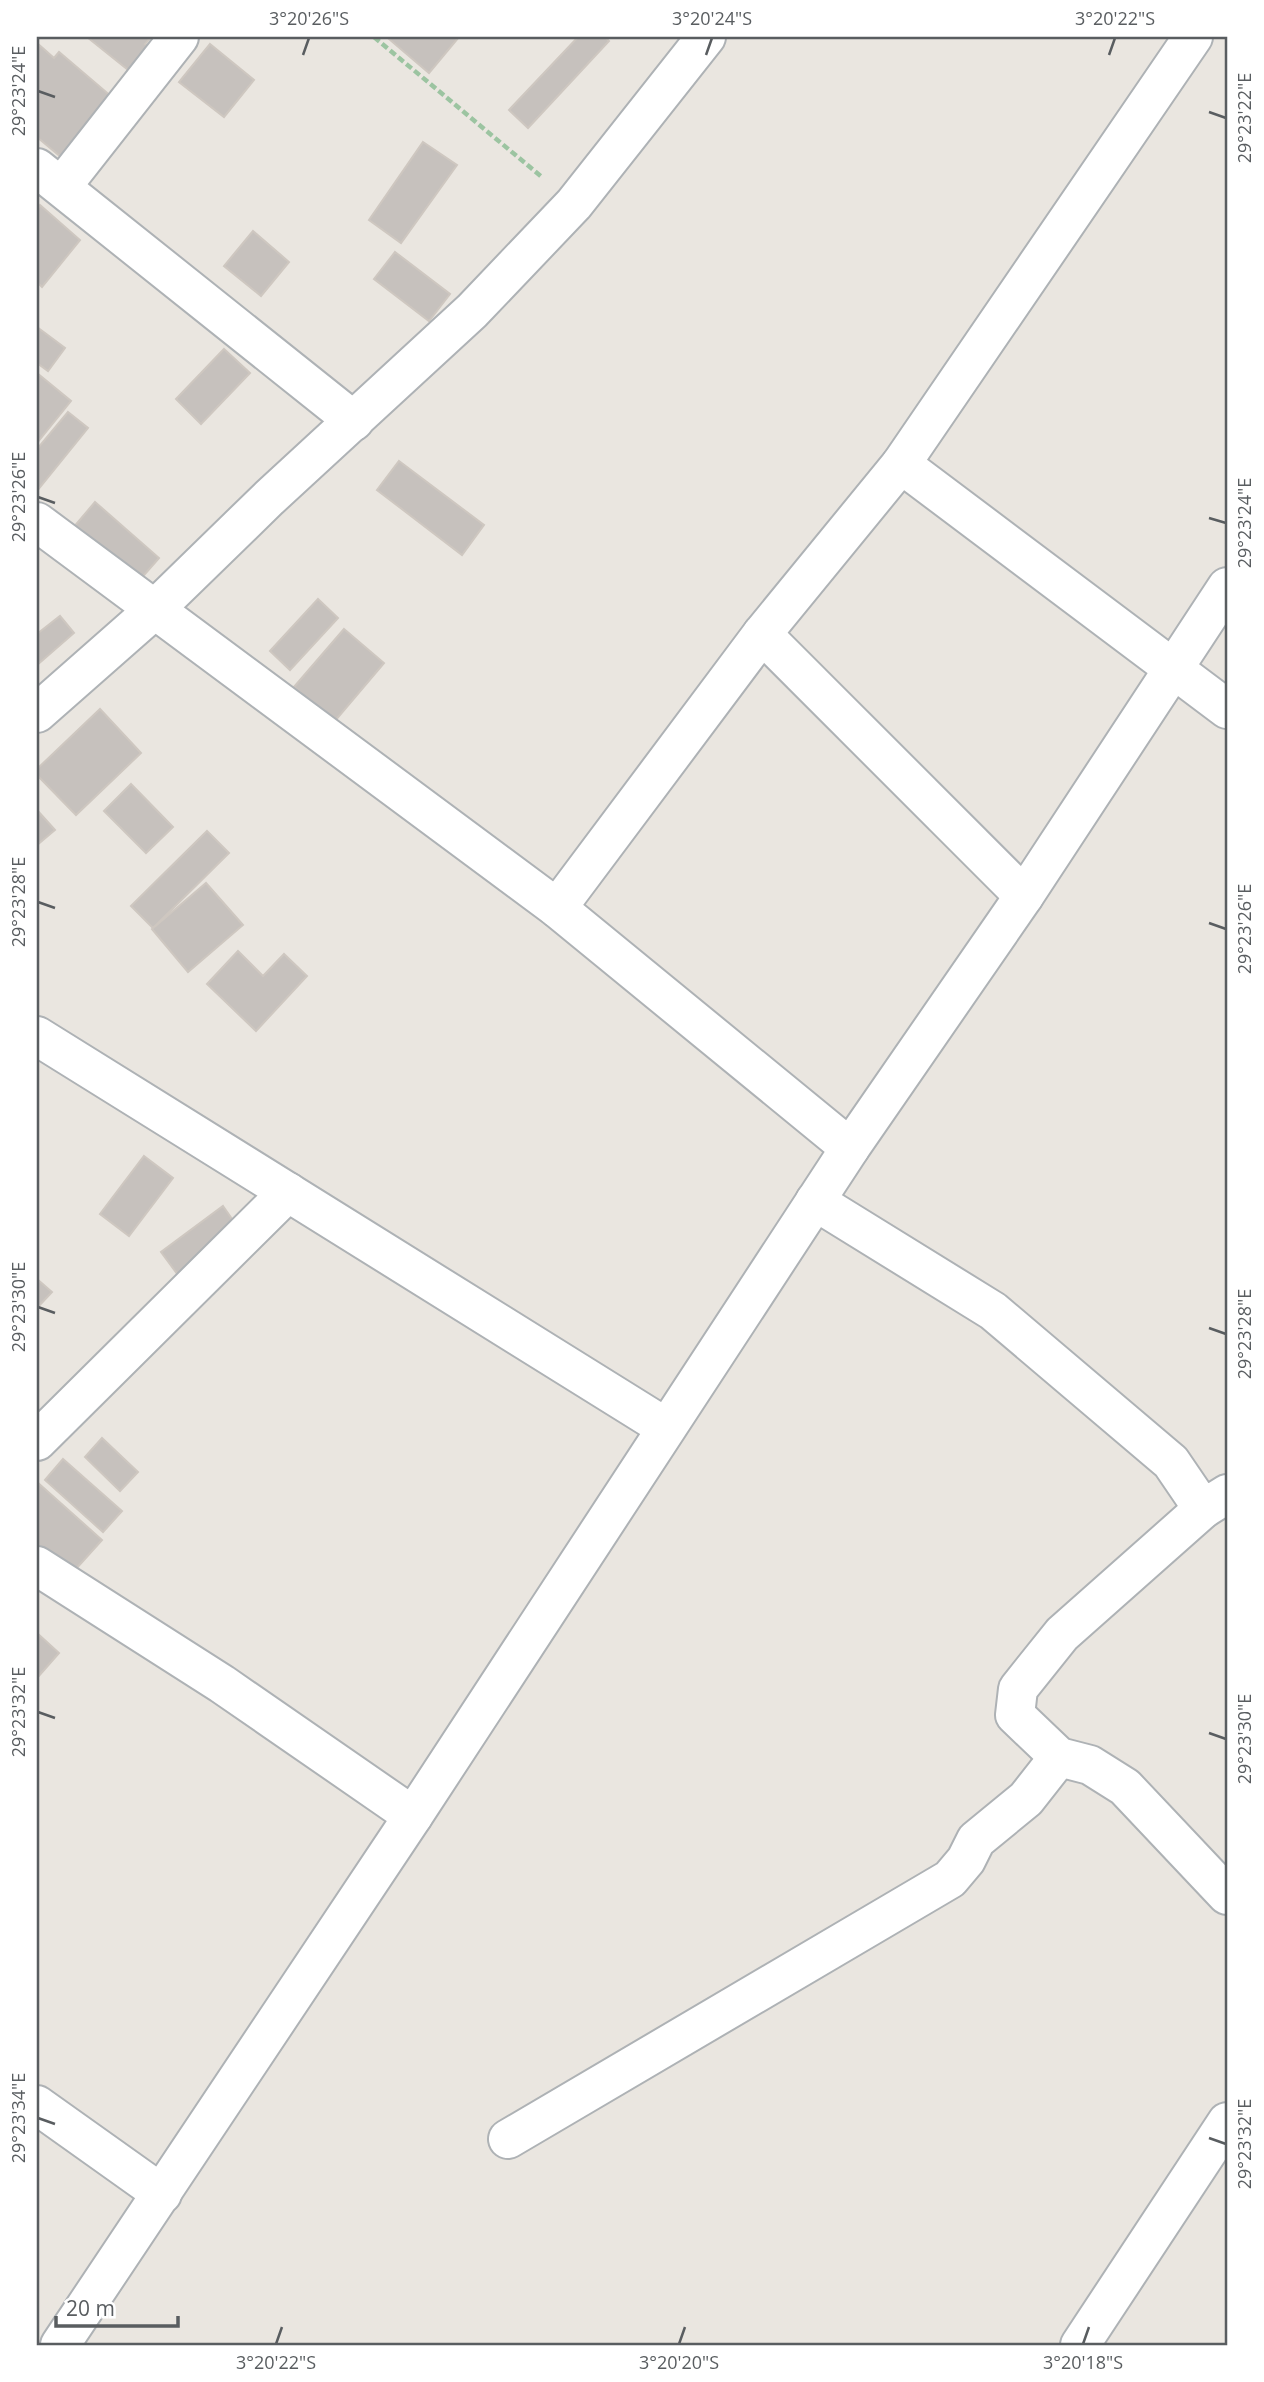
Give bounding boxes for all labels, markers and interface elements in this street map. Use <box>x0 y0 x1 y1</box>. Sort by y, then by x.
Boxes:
text: 3°20'26"S <box>269 6 349 30</box>
text: 3°20'24"S <box>672 6 752 30</box>
text: 3°20'22"S <box>1075 6 1155 30</box>
text: 29°23'24"E <box>6 46 30 136</box>
text: 29°23'22"E <box>1232 73 1256 163</box>
text: 29°23'26"E <box>6 452 30 542</box>
text: 29°23'24"E <box>1232 478 1256 568</box>
text: 29°23'28"E <box>6 857 30 947</box>
text: 29°23'26"E <box>1232 884 1256 974</box>
text: 29°23'30"E <box>6 1262 30 1352</box>
text: 29°23'28"E <box>1232 1289 1256 1379</box>
text: 29°23'32"E <box>6 1667 30 1757</box>
text: 29°23'30"E <box>1232 1694 1256 1784</box>
text: 29°23'34"E <box>6 2073 30 2163</box>
text: 29°23'32"E <box>1232 2099 1256 2189</box>
scale bar <box>56 2284 178 2328</box>
text: 20 m <box>66 2294 115 2322</box>
text: 3°20'22"S <box>236 2350 316 2374</box>
text: 3°20'20"S <box>639 2350 719 2374</box>
text: 3°20'18"S <box>1043 2350 1123 2374</box>

